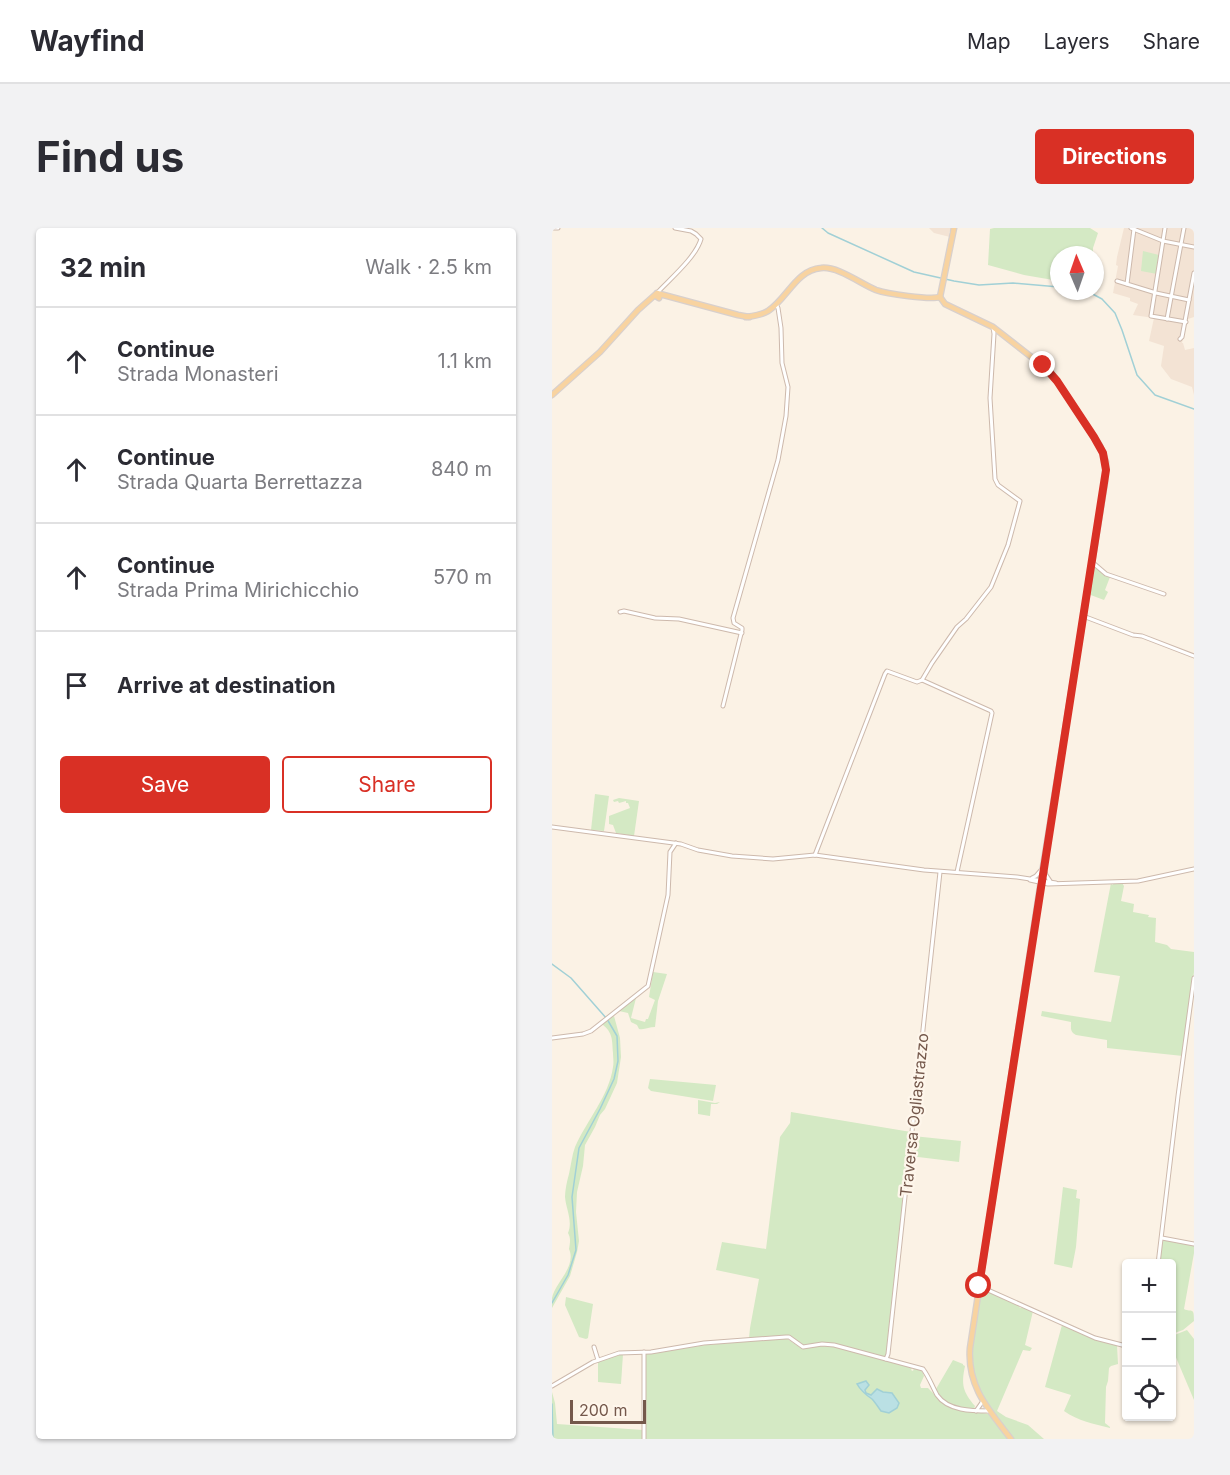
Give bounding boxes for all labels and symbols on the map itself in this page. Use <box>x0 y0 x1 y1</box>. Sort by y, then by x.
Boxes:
north arrow <box>1050 246 1104 300</box>
route end <box>1029 351 1055 377</box>
street label: Traversa Ogliastrazzo <box>895 1032 933 1198</box>
route start <box>965 1272 991 1298</box>
scale bar <box>570 1397 646 1424</box>

